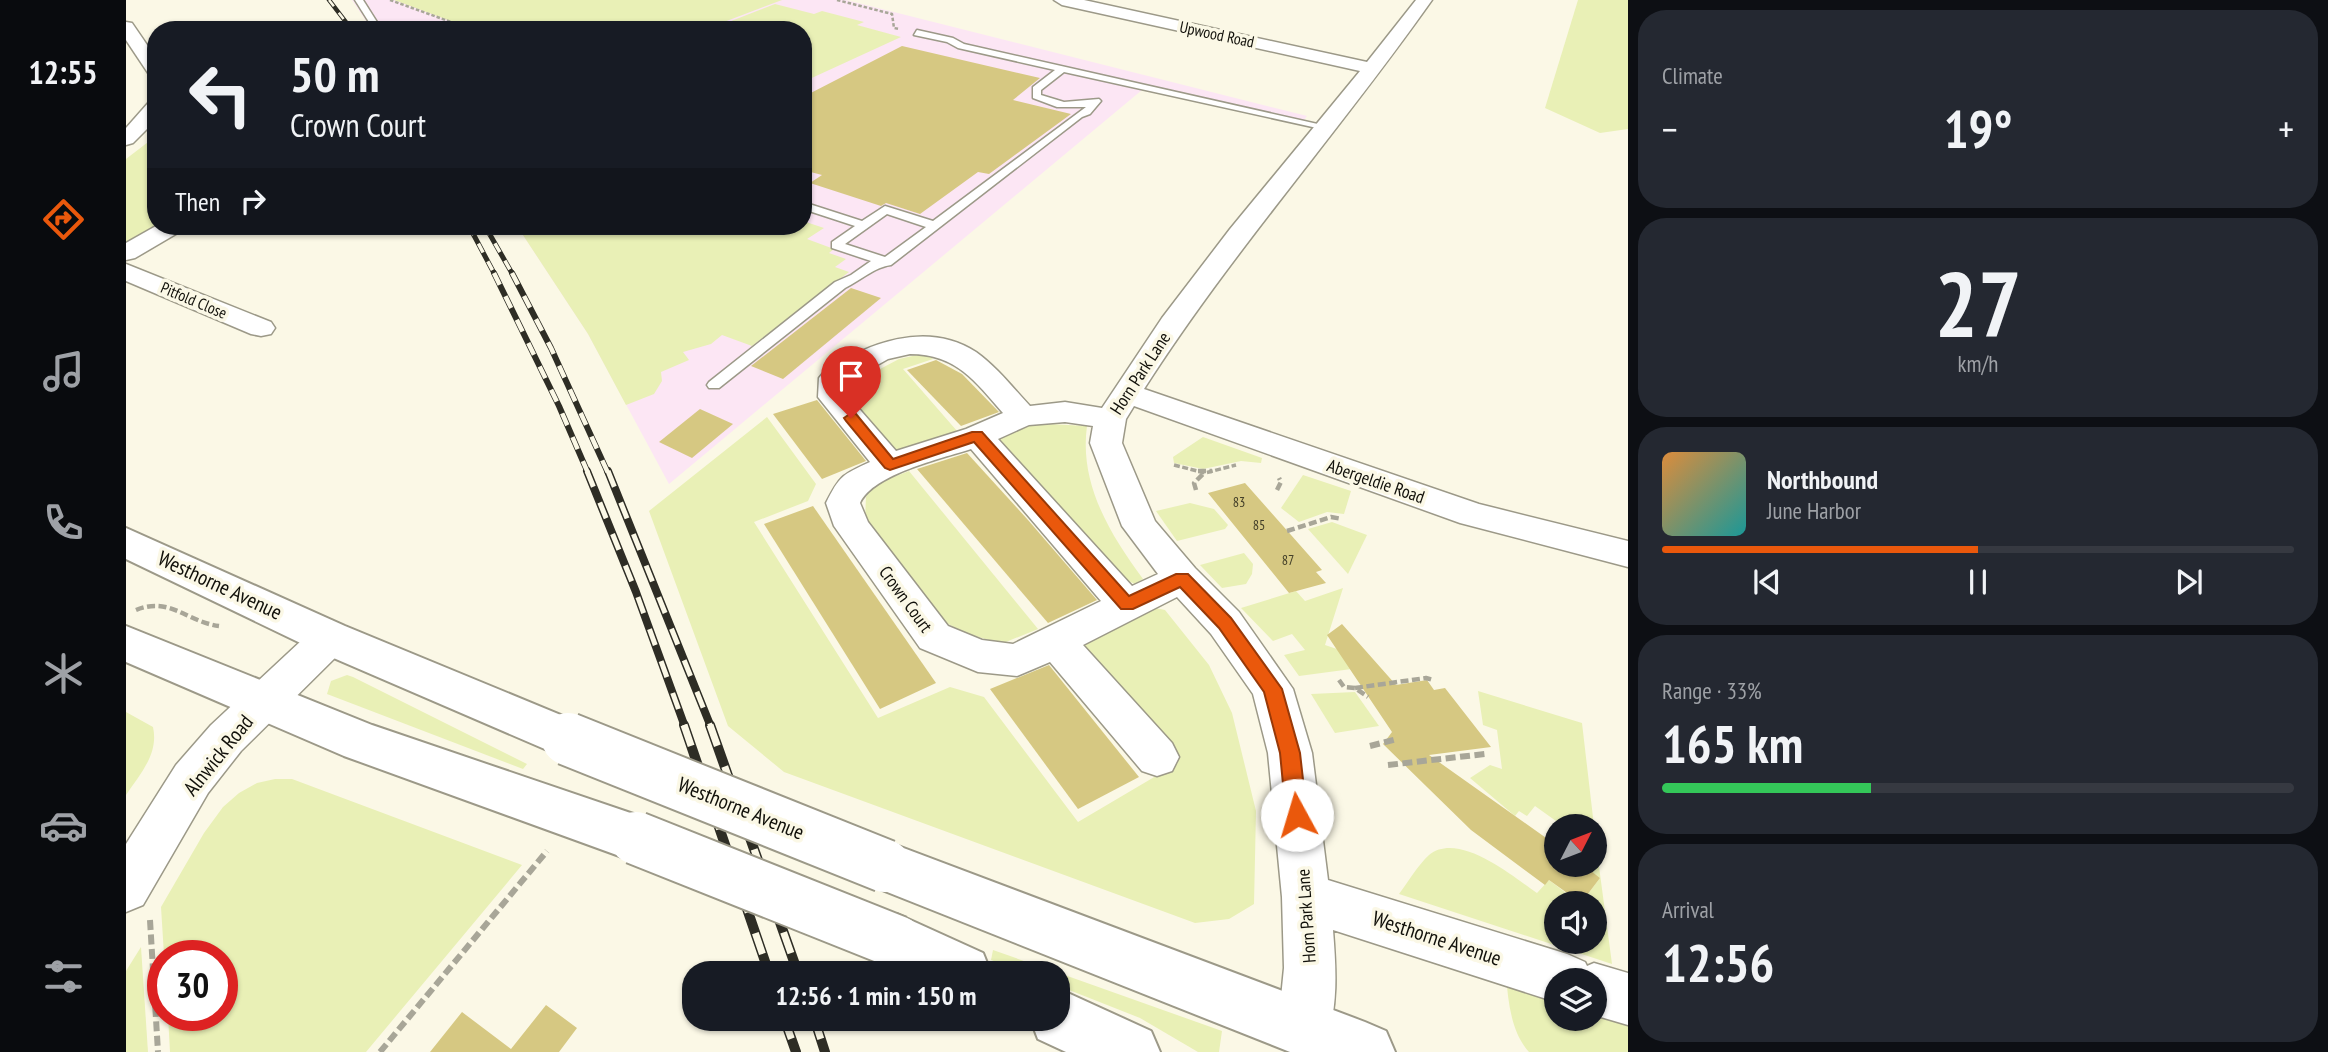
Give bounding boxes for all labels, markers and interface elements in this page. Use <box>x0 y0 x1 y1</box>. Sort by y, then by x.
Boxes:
street label: Upwood Road <box>1178 16 1256 52</box>
text: 50 m <box>290 42 379 106</box>
icon: left <box>175 49 266 140</box>
text: 12:55 <box>28 51 98 93</box>
text: Climate <box>1662 61 1723 90</box>
text: 19° <box>1944 95 2012 162</box>
text: Crown Court <box>290 104 426 146</box>
text: − <box>1662 104 1678 153</box>
text: + <box>2278 104 2294 153</box>
icon: right <box>234 182 272 220</box>
text: Then <box>175 185 220 218</box>
icon: directions <box>39 195 88 244</box>
text: 27 <box>1935 244 2022 362</box>
street label: Pitfold Close <box>158 277 230 323</box>
street label: Horn Park Lane <box>1105 327 1175 419</box>
pin <box>821 346 881 418</box>
icon: music <box>39 347 88 396</box>
text: km/h <box>1958 349 1998 378</box>
icon: arrive <box>832 357 870 395</box>
street label: Abergeldie Road <box>1324 454 1428 508</box>
text: Northbound <box>1767 463 1878 496</box>
house number: 83 <box>1233 493 1245 511</box>
text: June Harbor <box>1767 496 1861 525</box>
icon: phone <box>39 498 88 547</box>
house number: 85 <box>1253 516 1265 534</box>
street label: Westhorne Avenue <box>154 544 286 626</box>
house number: 87 <box>1282 551 1294 569</box>
street label: Crown Court <box>874 561 938 637</box>
icon: previous <box>1748 563 1786 601</box>
icon: pause <box>1959 563 1997 601</box>
icon: next <box>2170 563 2208 601</box>
icon: climate <box>39 649 88 698</box>
text: Range · 33% <box>1662 676 1762 705</box>
street label: Alnwick Road <box>177 709 259 801</box>
text: 165 km <box>1662 710 1803 777</box>
street label: Westhorne Avenue <box>674 770 808 846</box>
position arrow <box>1260 778 1334 852</box>
icon: car <box>39 801 88 850</box>
north arrow <box>1544 814 1606 877</box>
map controls <box>1544 814 1607 1031</box>
street label: Horn Park Lane <box>1291 868 1321 964</box>
button: sound <box>1544 891 1607 954</box>
text: Arrival <box>1662 895 1714 924</box>
street label: Westhorne Avenue <box>1369 904 1505 972</box>
text: 12:56 <box>1662 929 1774 996</box>
speed limit sign: 30 <box>147 940 238 1031</box>
icon: filters <box>39 952 88 1001</box>
button: layers <box>1544 968 1607 1031</box>
text: 12:56 · 1 min · 150 m <box>776 979 976 1012</box>

